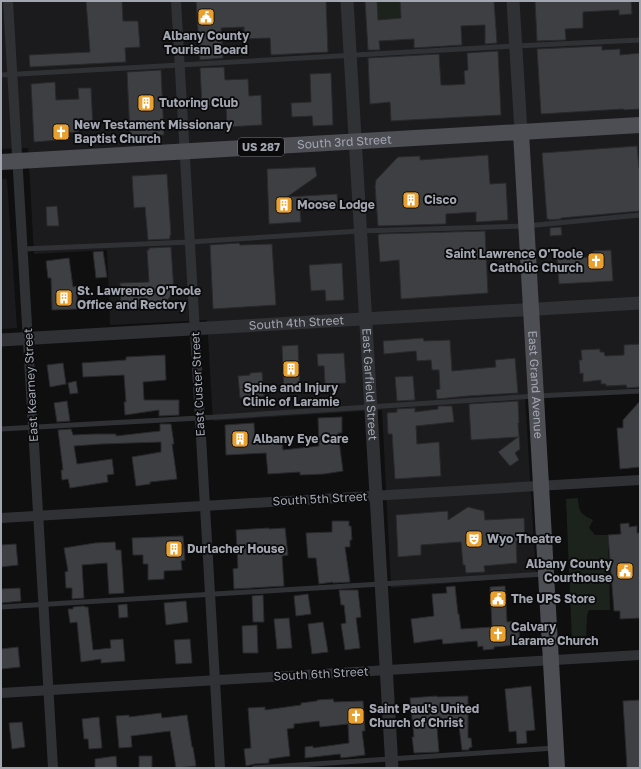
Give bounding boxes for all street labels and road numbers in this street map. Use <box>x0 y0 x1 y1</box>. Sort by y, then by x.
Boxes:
street label: South 3rd Street <box>297 131 392 152</box>
road number: US 287 <box>238 138 284 156</box>
street label: South 4th Street <box>248 312 345 333</box>
street label: East Kearney Street <box>20 328 41 442</box>
street label: East Garfield Street <box>359 328 381 441</box>
street label: East Grand Avenue <box>525 330 546 439</box>
street label: East Custer Street <box>187 331 208 437</box>
street label: South 5th Street <box>272 489 368 508</box>
street label: South 6th Street <box>273 664 369 683</box>

